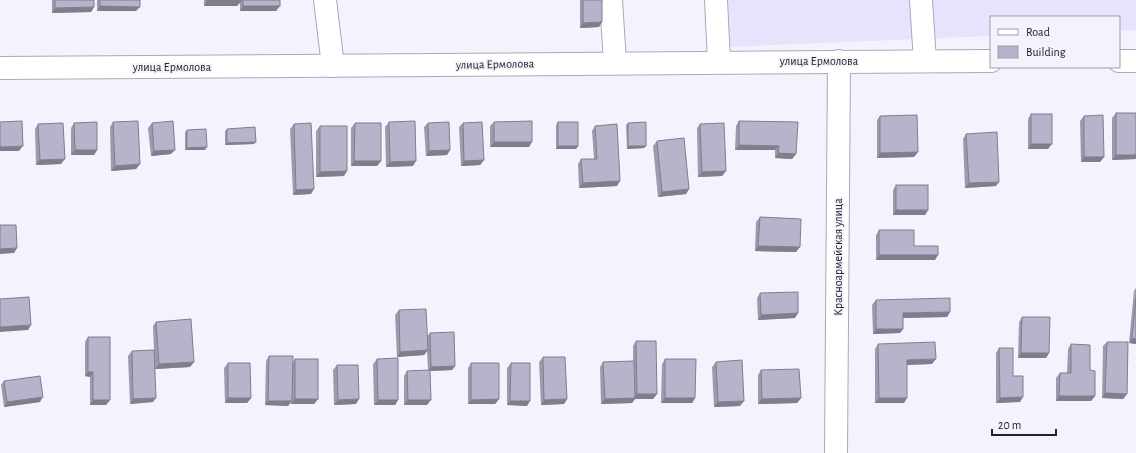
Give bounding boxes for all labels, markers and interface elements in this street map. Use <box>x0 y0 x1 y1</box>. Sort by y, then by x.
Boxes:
legend <box>990 16 1120 68</box>
text: Road <box>1026 26 1050 38</box>
text: Building <box>1026 46 1066 58</box>
street label: улица Ермолова <box>779 55 859 68</box>
street label: улица Ермолова <box>455 57 535 72</box>
street label: улица Ермолова <box>132 61 212 74</box>
street label: Красноармейская улица <box>832 198 845 316</box>
scale bar <box>992 411 1056 437</box>
text: 20 m <box>998 419 1021 431</box>

